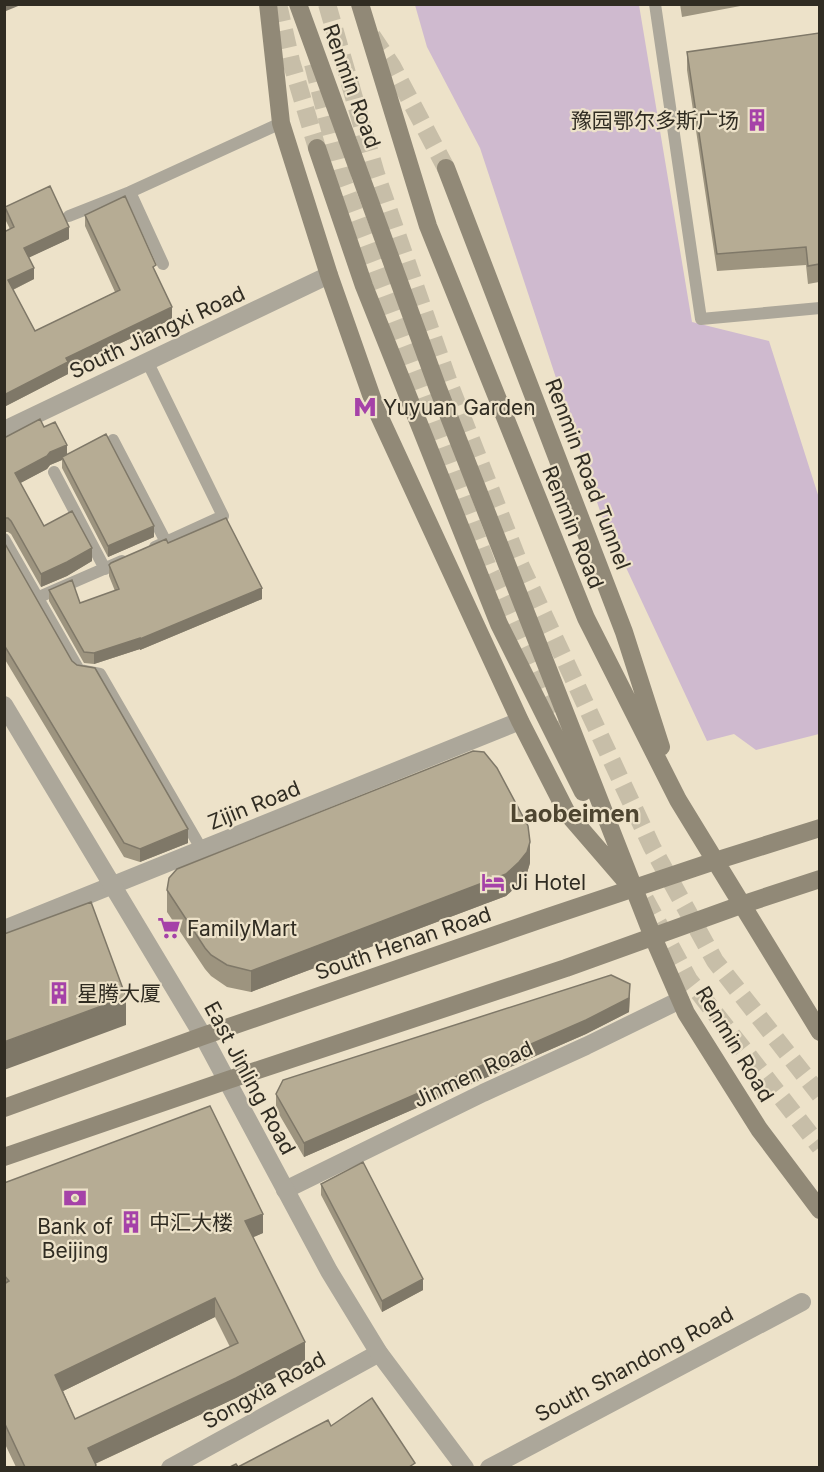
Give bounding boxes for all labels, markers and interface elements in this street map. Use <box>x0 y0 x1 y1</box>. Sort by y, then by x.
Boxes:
street label: Renmin Road <box>318 20 386 152</box>
building icon: 豫园鄂尔多斯广场 <box>744 107 770 133</box>
place label: 豫园鄂尔多斯广场 <box>571 108 739 133</box>
street label: South Jiangxi Road <box>65 280 249 384</box>
street label: Renmin Road Tunnel <box>540 375 636 573</box>
metro station icon: Yuyuan Garden <box>352 394 378 420</box>
place label: Yuyuan Garden <box>383 395 536 420</box>
street label: Renmin Road <box>537 462 609 592</box>
street label: Zijin Road <box>204 775 304 835</box>
district label: Laobeimen <box>510 799 640 828</box>
hotel icon: Ji Hotel <box>480 869 506 895</box>
place label: Ji Hotel <box>511 870 586 895</box>
street label: South Henan Road <box>312 901 494 985</box>
supermarket icon: FamilyMart <box>156 915 182 941</box>
place label: FamilyMart <box>187 916 297 941</box>
building icon: 星腾大厦 <box>46 980 72 1006</box>
place label: 星腾大厦 <box>77 981 161 1006</box>
street label: Renmin Road <box>691 982 779 1106</box>
street label: East Jinling Road <box>199 997 301 1159</box>
street label: Jinmen Road <box>409 1035 537 1113</box>
bank icon: Bank of Beijing <box>62 1185 88 1211</box>
building icon: 中汇大楼 <box>118 1209 144 1235</box>
place label: 中汇大楼 <box>149 1210 233 1235</box>
place label: Bank of Beijing <box>37 1214 113 1263</box>
street label: South Shandong Road <box>531 1301 737 1427</box>
street label: Songxia Road <box>198 1346 330 1434</box>

